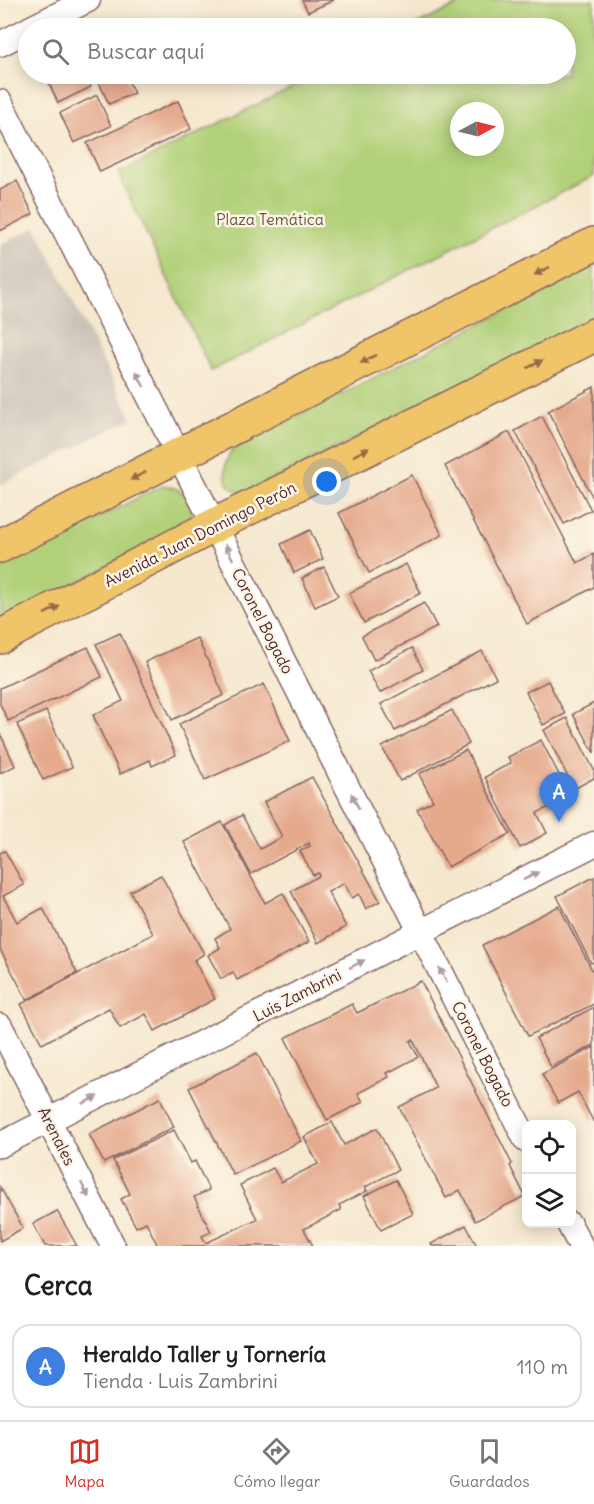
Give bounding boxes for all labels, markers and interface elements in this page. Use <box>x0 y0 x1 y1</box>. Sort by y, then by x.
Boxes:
search box <box>18 18 576 84</box>
icon: search <box>39 35 72 68</box>
text: Buscar aquí <box>87 37 204 65</box>
north arrow <box>450 102 504 156</box>
park label: Plaza Temática <box>216 209 324 229</box>
one-way arrow <box>533 266 550 276</box>
one-way arrow <box>359 354 377 364</box>
one-way arrow <box>526 360 544 370</box>
one-way arrow <box>135 370 145 387</box>
one-way arrow <box>353 447 370 457</box>
your location <box>312 467 341 496</box>
one-way arrow <box>129 471 146 481</box>
street label: Avenida Juan Domingo Perón <box>101 477 299 591</box>
one-way arrow <box>224 544 233 561</box>
street label: Coronel Bogado <box>228 565 298 677</box>
one-way arrow <box>44 605 61 615</box>
pin: A <box>540 772 578 822</box>
one-way arrow <box>350 793 359 810</box>
one-way arrow <box>523 871 540 881</box>
one-way arrow <box>349 959 366 969</box>
street label: Luis Zambrini <box>250 964 344 1026</box>
one-way arrow <box>438 967 448 984</box>
street label: Coronel Bogado <box>448 998 518 1110</box>
one-way arrow <box>81 1095 98 1104</box>
street label: Arenales <box>34 1103 80 1169</box>
map controls <box>522 1120 576 1228</box>
button: locate <box>522 1120 576 1174</box>
button: layers <box>522 1174 576 1228</box>
one-way arrow <box>80 1182 90 1199</box>
text: Cerca <box>24 1269 93 1302</box>
text: Heraldo Taller y Tornería <box>83 1340 326 1368</box>
text: A <box>39 1354 52 1379</box>
text: 110 m <box>517 1354 568 1379</box>
text: Tienda · Luis Zambrini <box>83 1368 278 1393</box>
tab: Mapa <box>64 1435 105 1491</box>
tab: Cómo llegar <box>234 1435 320 1491</box>
tab: Guardados <box>449 1435 530 1491</box>

